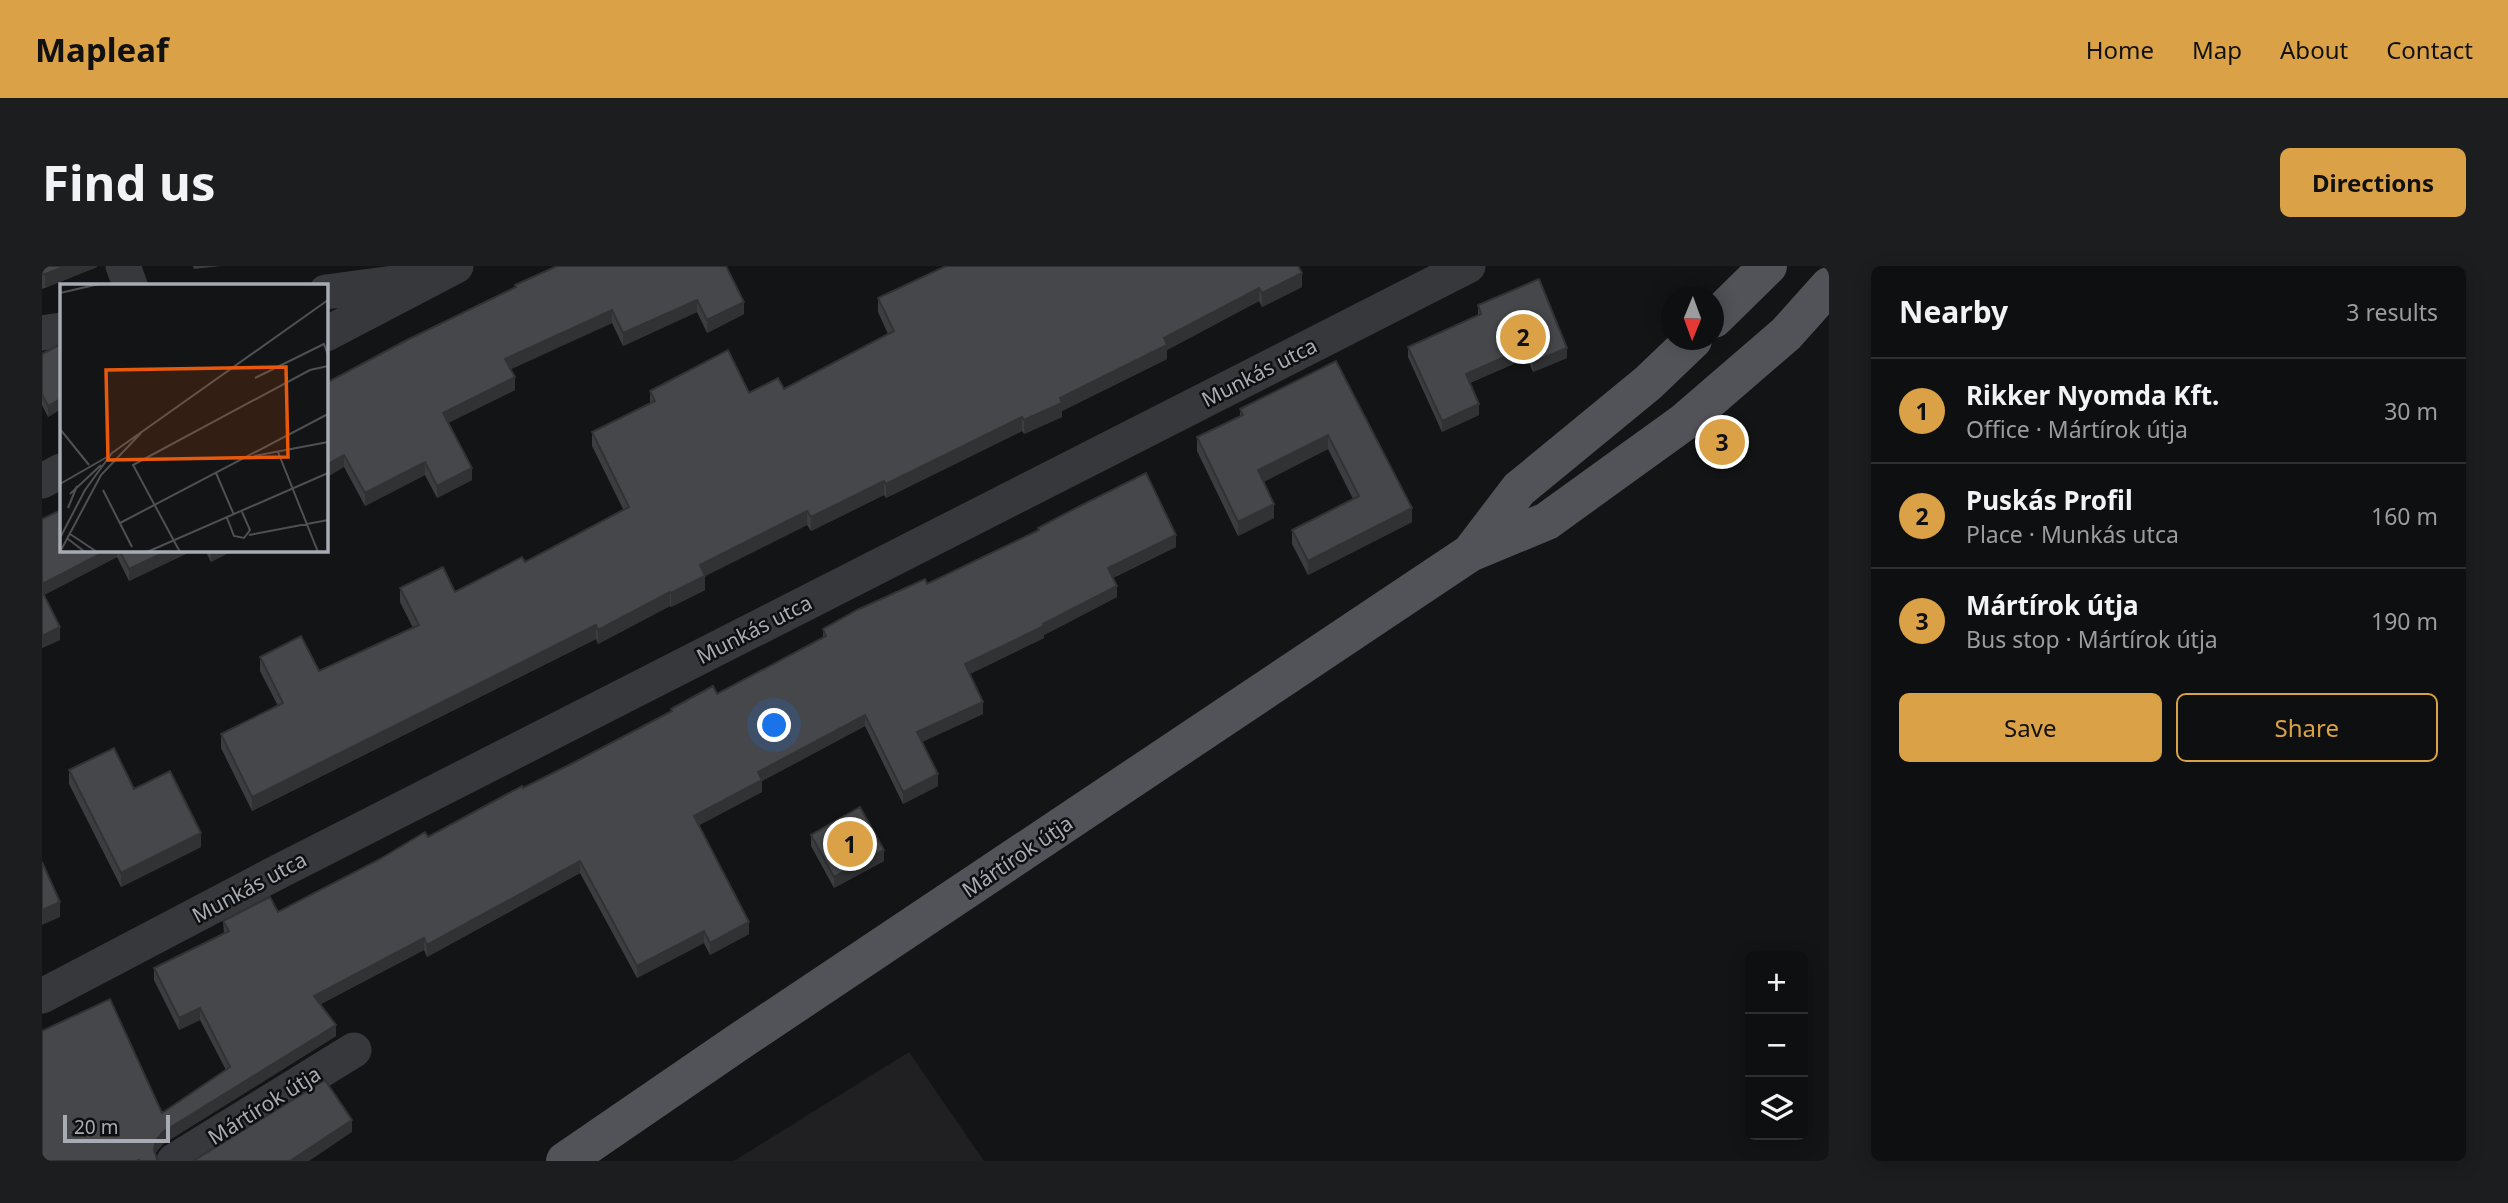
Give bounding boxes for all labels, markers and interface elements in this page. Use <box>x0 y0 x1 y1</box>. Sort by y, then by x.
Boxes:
text: Mapleaf <box>35 27 169 72</box>
text: Home <box>2086 33 2154 66</box>
text: Map <box>2192 33 2242 66</box>
text: About <box>2280 33 2348 66</box>
text: Contact <box>2386 33 2473 66</box>
button: Directions <box>2280 148 2466 217</box>
text: Find us <box>42 149 216 215</box>
inset map <box>60 284 327 551</box>
north arrow <box>1661 287 1724 350</box>
text: Nearby <box>1899 291 2008 332</box>
text: 3 results <box>2346 296 2438 328</box>
pin: 2 <box>1500 311 1546 363</box>
street label: Munkás utca <box>1197 331 1321 413</box>
text: Rikker Nyomda Kft. <box>1966 377 2219 413</box>
text: 1 <box>1915 395 1929 427</box>
text: 30 m <box>2384 395 2438 427</box>
text: Office · Mártírok útja <box>1966 413 2188 445</box>
pin: 3 <box>1699 416 1745 468</box>
text: Puskás Profil <box>1966 482 2133 518</box>
text: 2 <box>1915 500 1929 532</box>
text: 160 m <box>2371 500 2438 532</box>
text: Place · Munkás utca <box>1966 518 2179 550</box>
text: Mártírok útja <box>1966 587 2139 623</box>
street label: Munkás utca <box>692 588 816 670</box>
text: 3 <box>1915 605 1929 637</box>
text: 190 m <box>2371 605 2438 637</box>
text: Bus stop · Mártírok útja <box>1966 623 2218 655</box>
button: Save <box>1899 693 2162 762</box>
button: Share <box>2176 693 2438 762</box>
your location <box>757 708 791 742</box>
street label: Mártírok útja <box>956 809 1078 903</box>
pin: 1 <box>827 818 873 870</box>
street label: Munkás utca <box>187 845 311 929</box>
map controls <box>1745 951 1808 1140</box>
button: + <box>1745 951 1808 1014</box>
button: − <box>1745 1014 1808 1077</box>
street label: Mártírok útja <box>202 1059 326 1151</box>
button: layers <box>1745 1077 1808 1140</box>
scale bar <box>63 1112 170 1144</box>
text: 20 m <box>74 1114 118 1140</box>

